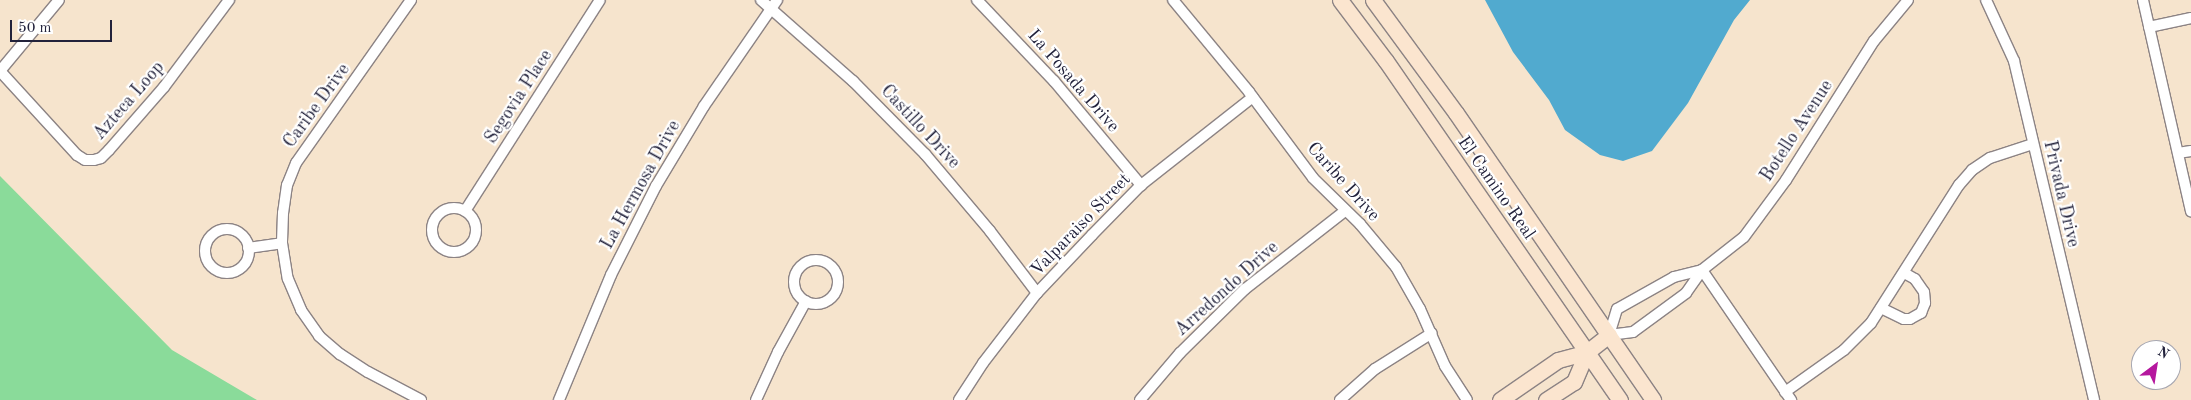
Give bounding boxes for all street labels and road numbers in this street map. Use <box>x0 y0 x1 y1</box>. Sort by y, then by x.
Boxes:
street label: La Posada Drive <box>1022 25 1124 137</box>
street label: Segovia Place <box>481 46 557 148</box>
street label: Azteca Loop <box>89 57 169 145</box>
street label: Caribe Drive <box>279 60 355 152</box>
street label: Botello Avenue <box>1756 76 1838 186</box>
street label: Castillo Drive <box>876 81 964 173</box>
street label: La Hermosa Drive <box>597 117 685 253</box>
street label: El Camino Real <box>1452 132 1540 244</box>
street label: Caribe Drive <box>1302 138 1384 226</box>
street label: Privada Drive <box>2038 139 2084 249</box>
street label: Valparaiso Street <box>1026 169 1136 281</box>
street label: Arredondo Drive <box>1171 237 1283 341</box>

